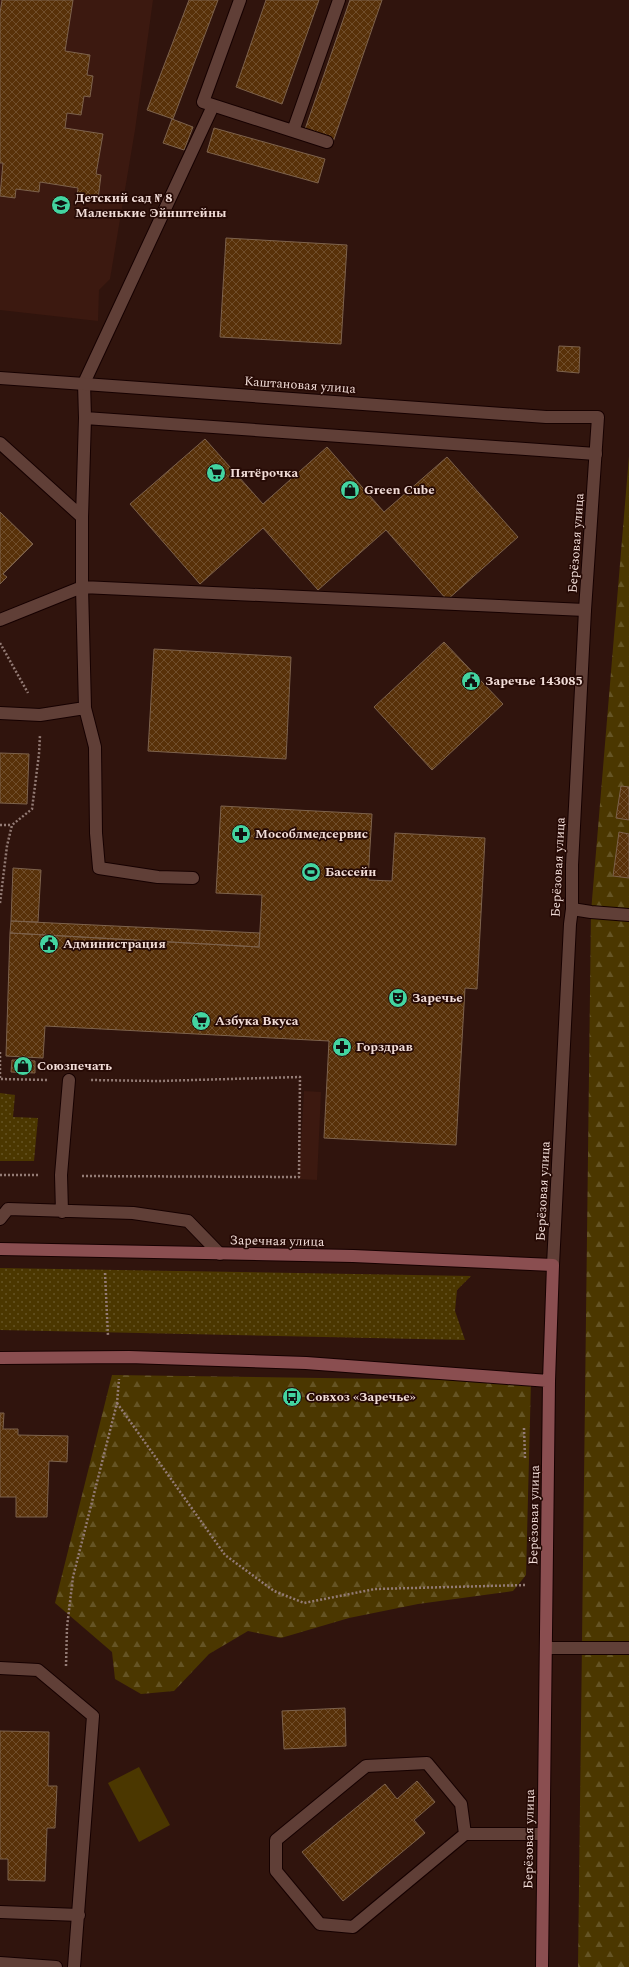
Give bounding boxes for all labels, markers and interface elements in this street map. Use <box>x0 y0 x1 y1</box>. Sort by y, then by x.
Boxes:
place label: Детский сад № 8 Маленькие Эйнштейны <box>75 188 227 223</box>
school or university icon: Детский сад № 8 Маленькие Эйнштейны <box>50 194 72 216</box>
street label: Каштановая улица <box>244 371 357 399</box>
supermarket icon: Пятёрочка <box>205 462 227 484</box>
place label: Пятёрочка <box>230 463 298 483</box>
shop icon: Green Cube <box>339 479 361 501</box>
place label: Green Cube <box>364 480 435 500</box>
street label: Берёзовая улица <box>563 492 590 594</box>
public building icon: Заречье 143085 <box>460 670 482 692</box>
place label: Заречье 143085 <box>485 671 583 691</box>
street label: Берёзовая улица <box>545 816 571 917</box>
pharmacy icon: Мособлмедсервис <box>230 823 252 845</box>
place label: Мособлмедсервис <box>255 824 368 844</box>
sports icon: Бассейн <box>300 861 322 883</box>
place label: Бассейн <box>325 862 376 882</box>
public building icon: Администрация <box>38 933 60 955</box>
place label: Администрация <box>63 934 166 954</box>
theatre icon: Заречье <box>387 987 409 1009</box>
place label: Заречье <box>412 988 463 1008</box>
supermarket icon: Азбука Вкуса <box>190 1010 212 1032</box>
place label: Азбука Вкуса <box>215 1011 299 1031</box>
pharmacy icon: Горздрав <box>331 1036 353 1058</box>
place label: Горздрав <box>356 1037 413 1057</box>
shop icon: Союзпечать <box>12 1055 34 1077</box>
place label: Союзпечать <box>37 1056 112 1076</box>
street label: Берёзовая улица <box>530 1140 556 1241</box>
street label: Заречная улица <box>229 1230 325 1252</box>
bus stop icon: Совхоз «Заречье» <box>281 1386 303 1408</box>
place label: Совхоз «Заречье» <box>306 1387 416 1407</box>
street label: Берёзовая улица <box>523 1464 545 1565</box>
street label: Берёзовая улица <box>518 1788 540 1889</box>

